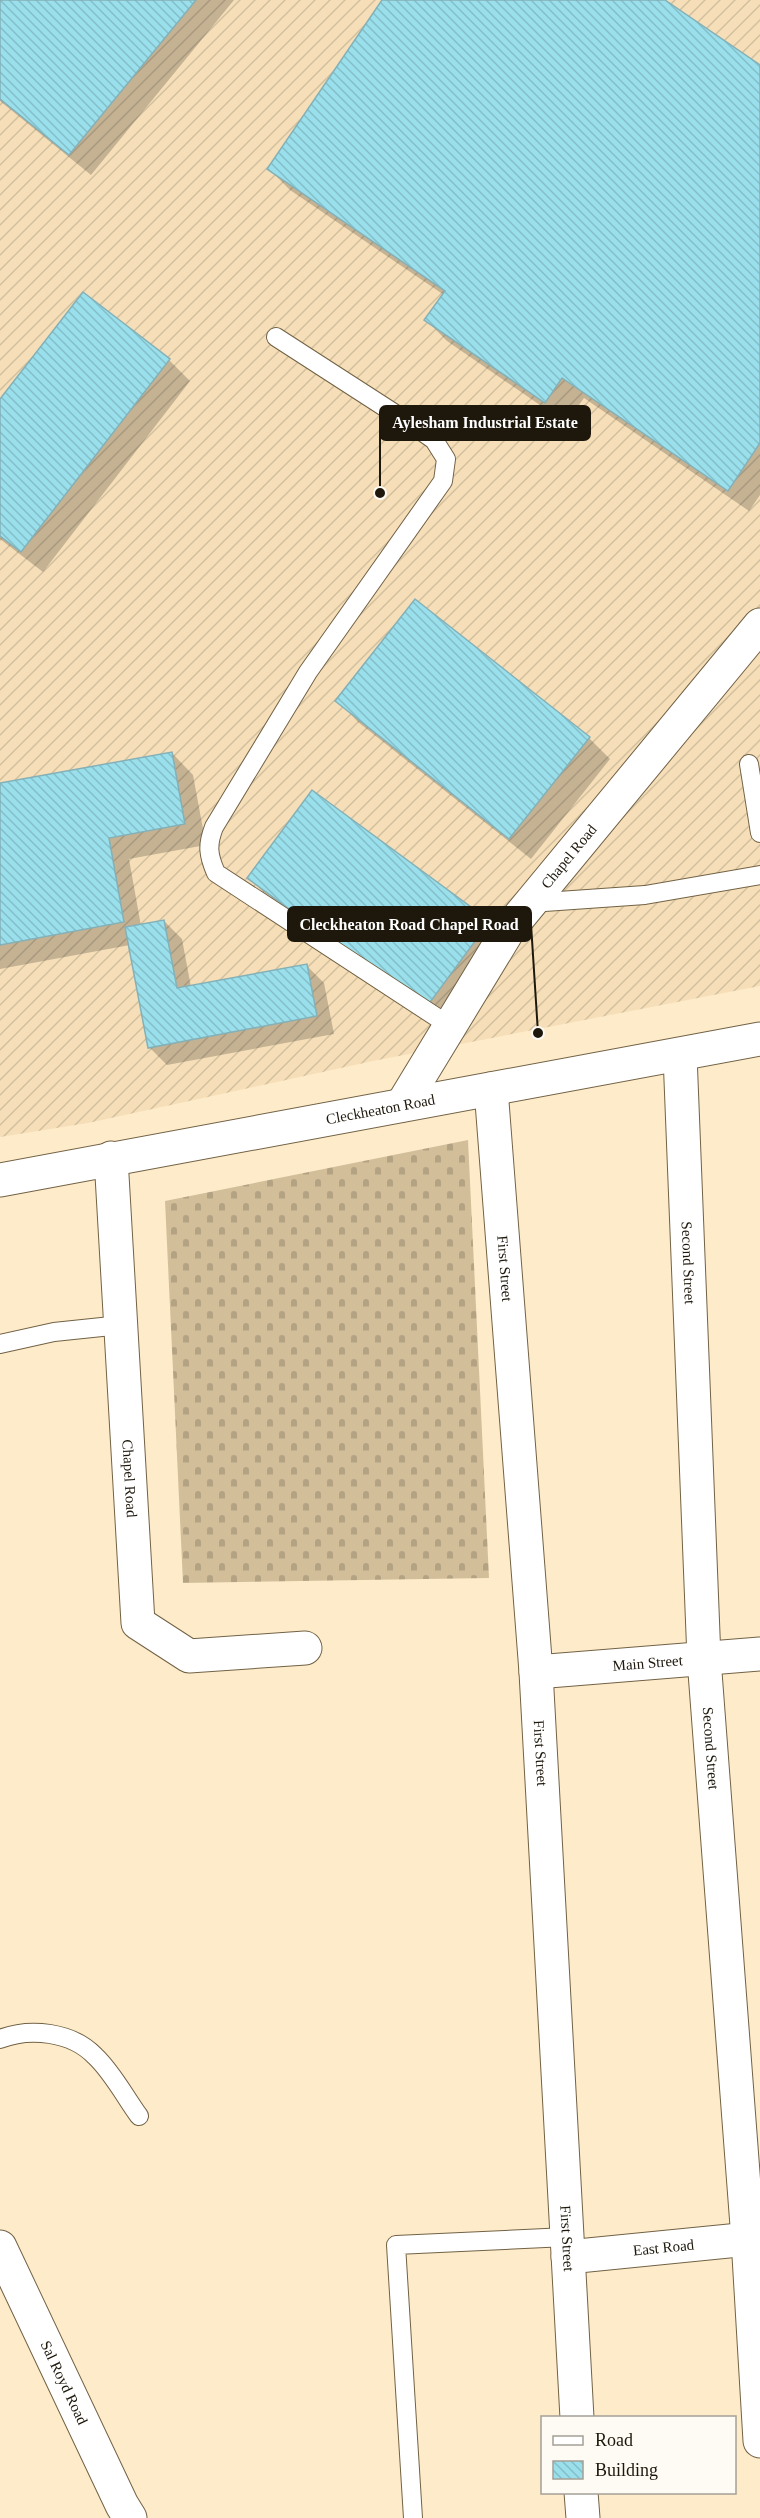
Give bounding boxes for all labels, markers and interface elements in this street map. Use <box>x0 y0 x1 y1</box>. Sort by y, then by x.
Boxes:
callout: Aylesham Industrial Estate <box>380 406 590 440</box>
text: Aylesham Industrial Estate <box>392 414 578 432</box>
street label: Chapel Road <box>538 821 600 892</box>
callout: Cleckheaton Road Chapel Road <box>288 907 531 941</box>
text: Cleckheaton Road Chapel Road <box>299 916 519 934</box>
street label: Cleckheaton Road <box>325 1091 437 1127</box>
street label: Second Street <box>679 1221 698 1305</box>
street label: First Street <box>494 1235 515 1303</box>
street label: Chapel Road <box>119 1439 140 1518</box>
street label: Main Street <box>612 1652 684 1674</box>
street label: Second Street <box>700 1706 722 1791</box>
street label: First Street <box>531 1720 550 1788</box>
street label: First Street <box>557 2205 577 2273</box>
street label: East Road <box>632 2237 695 2259</box>
street label: Sal Royd Road <box>37 2338 91 2428</box>
legend <box>541 2416 736 2494</box>
text: Road <box>595 2430 633 2450</box>
text: Building <box>595 2460 658 2480</box>

